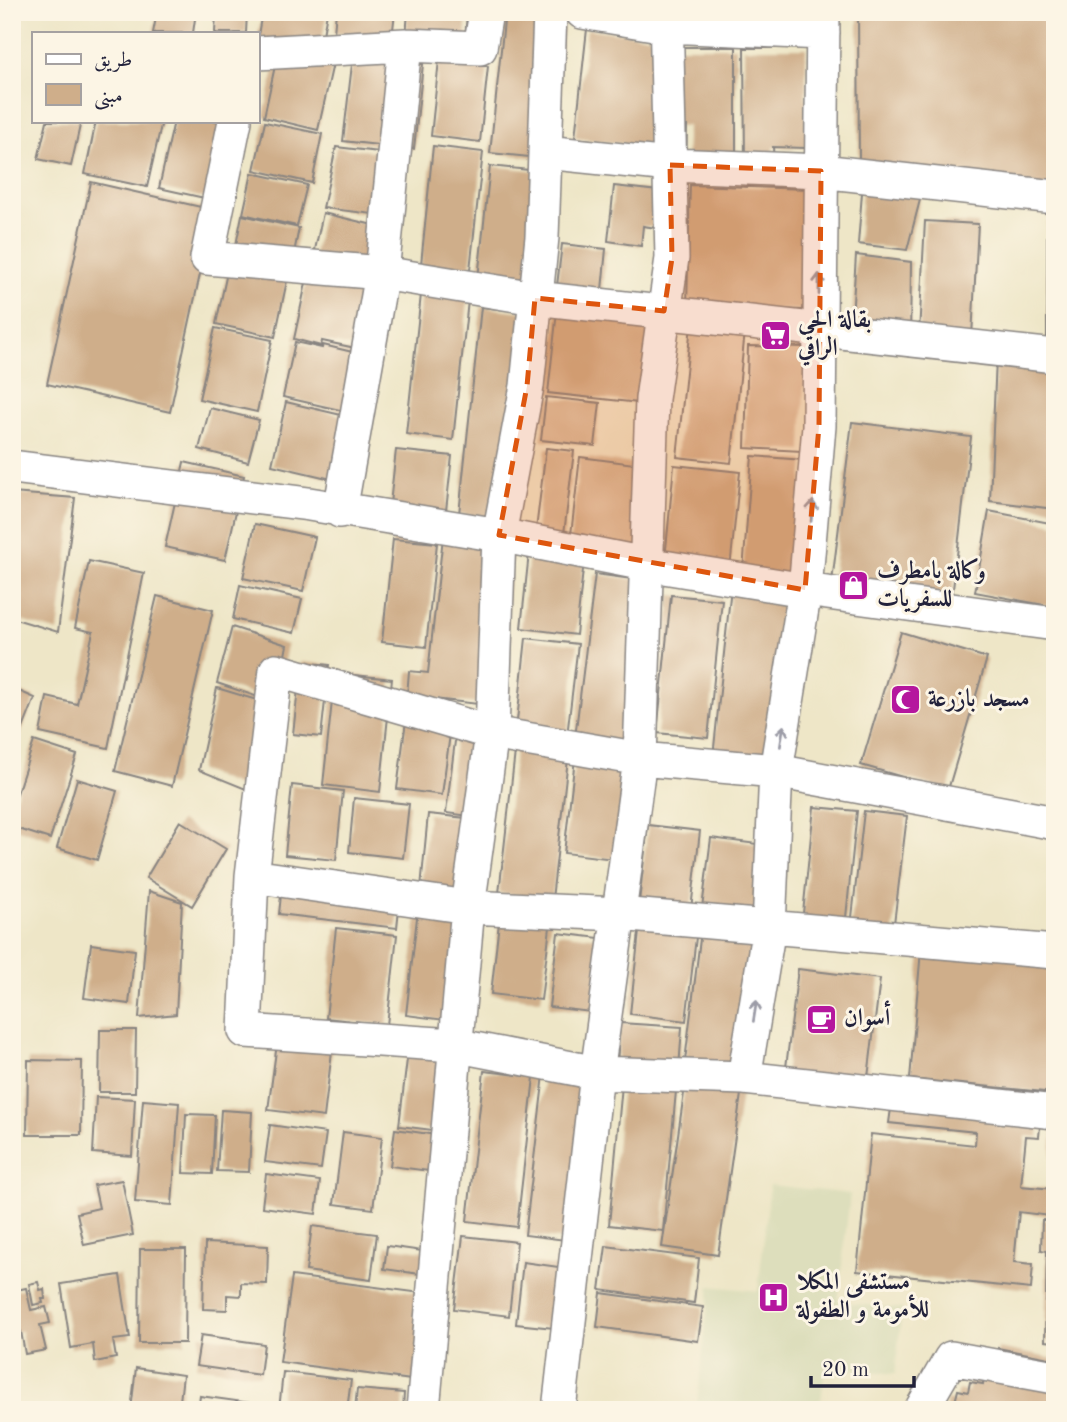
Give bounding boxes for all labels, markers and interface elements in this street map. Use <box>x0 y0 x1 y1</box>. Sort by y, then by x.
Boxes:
legend <box>32 32 259 122</box>
text: طريق <box>94 50 132 72</box>
text: مبنى <box>94 86 123 110</box>
one-way arrow <box>812 272 826 295</box>
place label: بقالة الحي الراقي <box>797 308 871 366</box>
supermarket icon: بقالة الحي الراقي <box>758 318 792 352</box>
one-way arrow <box>806 500 819 523</box>
place label: وكالة بامطرف للسفريات <box>877 557 986 613</box>
shop icon: وكالة بامطرف للسفريات <box>837 569 871 603</box>
mosque icon: مسجد بازرعة <box>888 683 922 717</box>
place label: مسجد بازرعة <box>928 687 1029 712</box>
one-way arrow <box>776 725 789 748</box>
one-way arrow <box>749 1000 762 1023</box>
place label: أسوان <box>844 1000 891 1032</box>
cafe icon: أسوان <box>804 1002 838 1036</box>
place label: مستشفى المكلا للأمومة و الطفولة <box>795 1268 929 1324</box>
hospital icon: مستشفى المكلا للأمومة و الطفولة <box>757 1280 791 1314</box>
scale bar <box>811 1345 915 1389</box>
text: 20 m <box>822 1360 869 1381</box>

